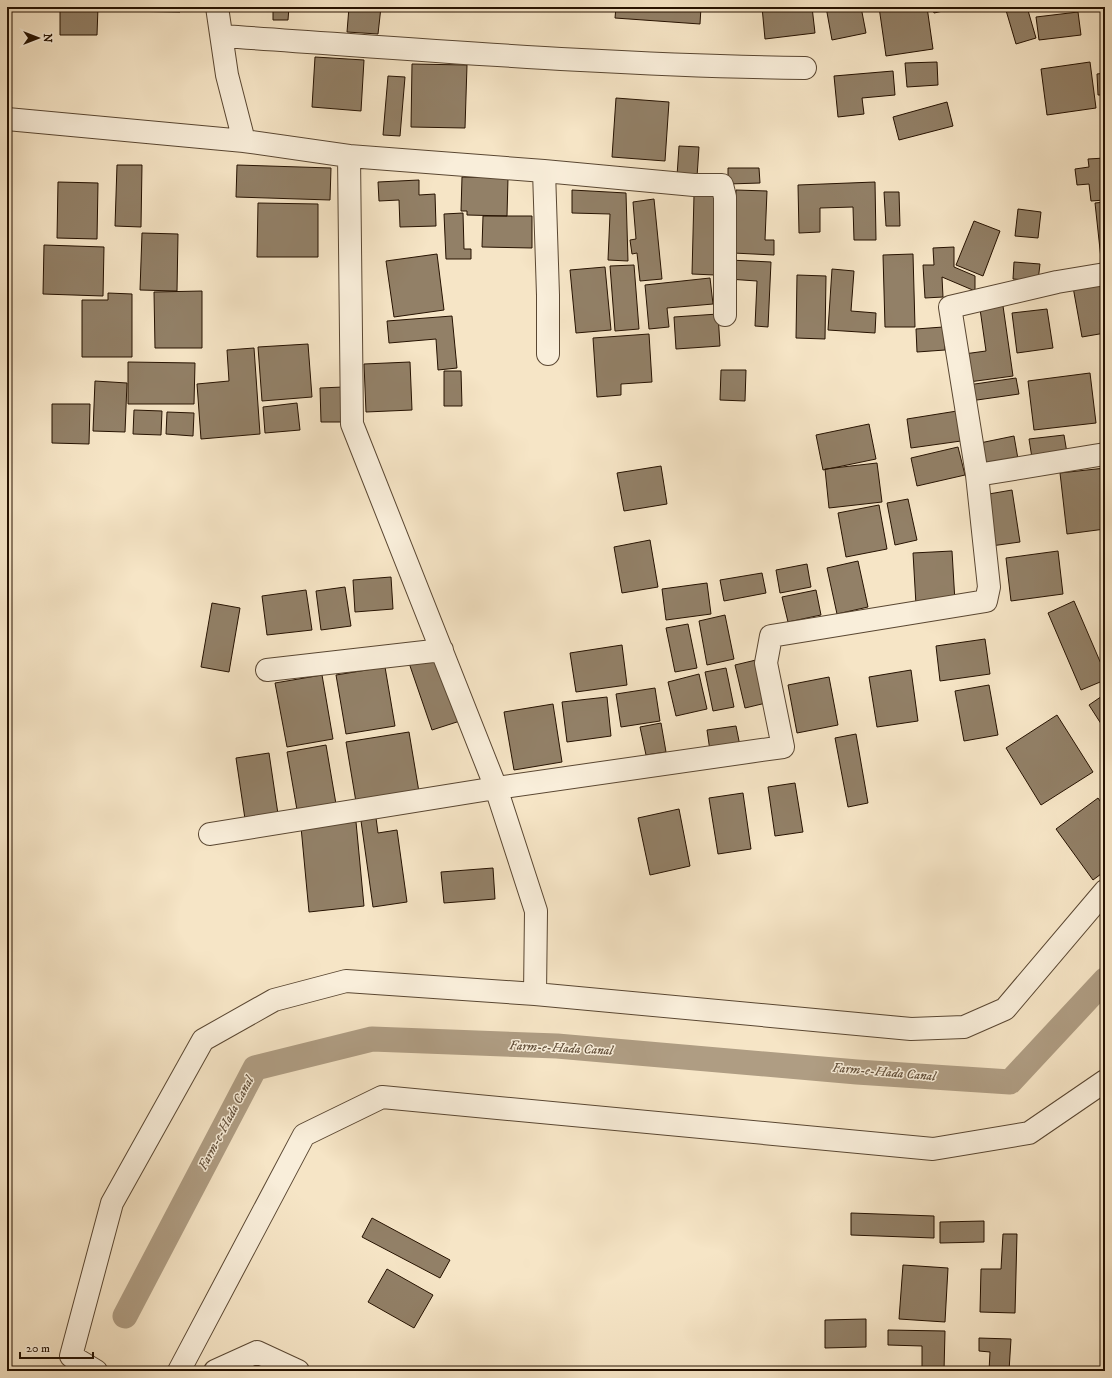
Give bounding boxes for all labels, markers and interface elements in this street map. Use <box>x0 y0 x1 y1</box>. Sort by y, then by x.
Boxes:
north arrow <box>18 18 58 58</box>
text: N <box>40 33 54 43</box>
water label: Farm-e-Hada Canal <box>509 1037 615 1059</box>
water label: Farm-e-Hada Canal <box>832 1060 938 1085</box>
water label: Farm-e-Hada Canal <box>195 1072 258 1173</box>
scale bar <box>20 1334 93 1360</box>
text: 20 m <box>26 1341 50 1356</box>

